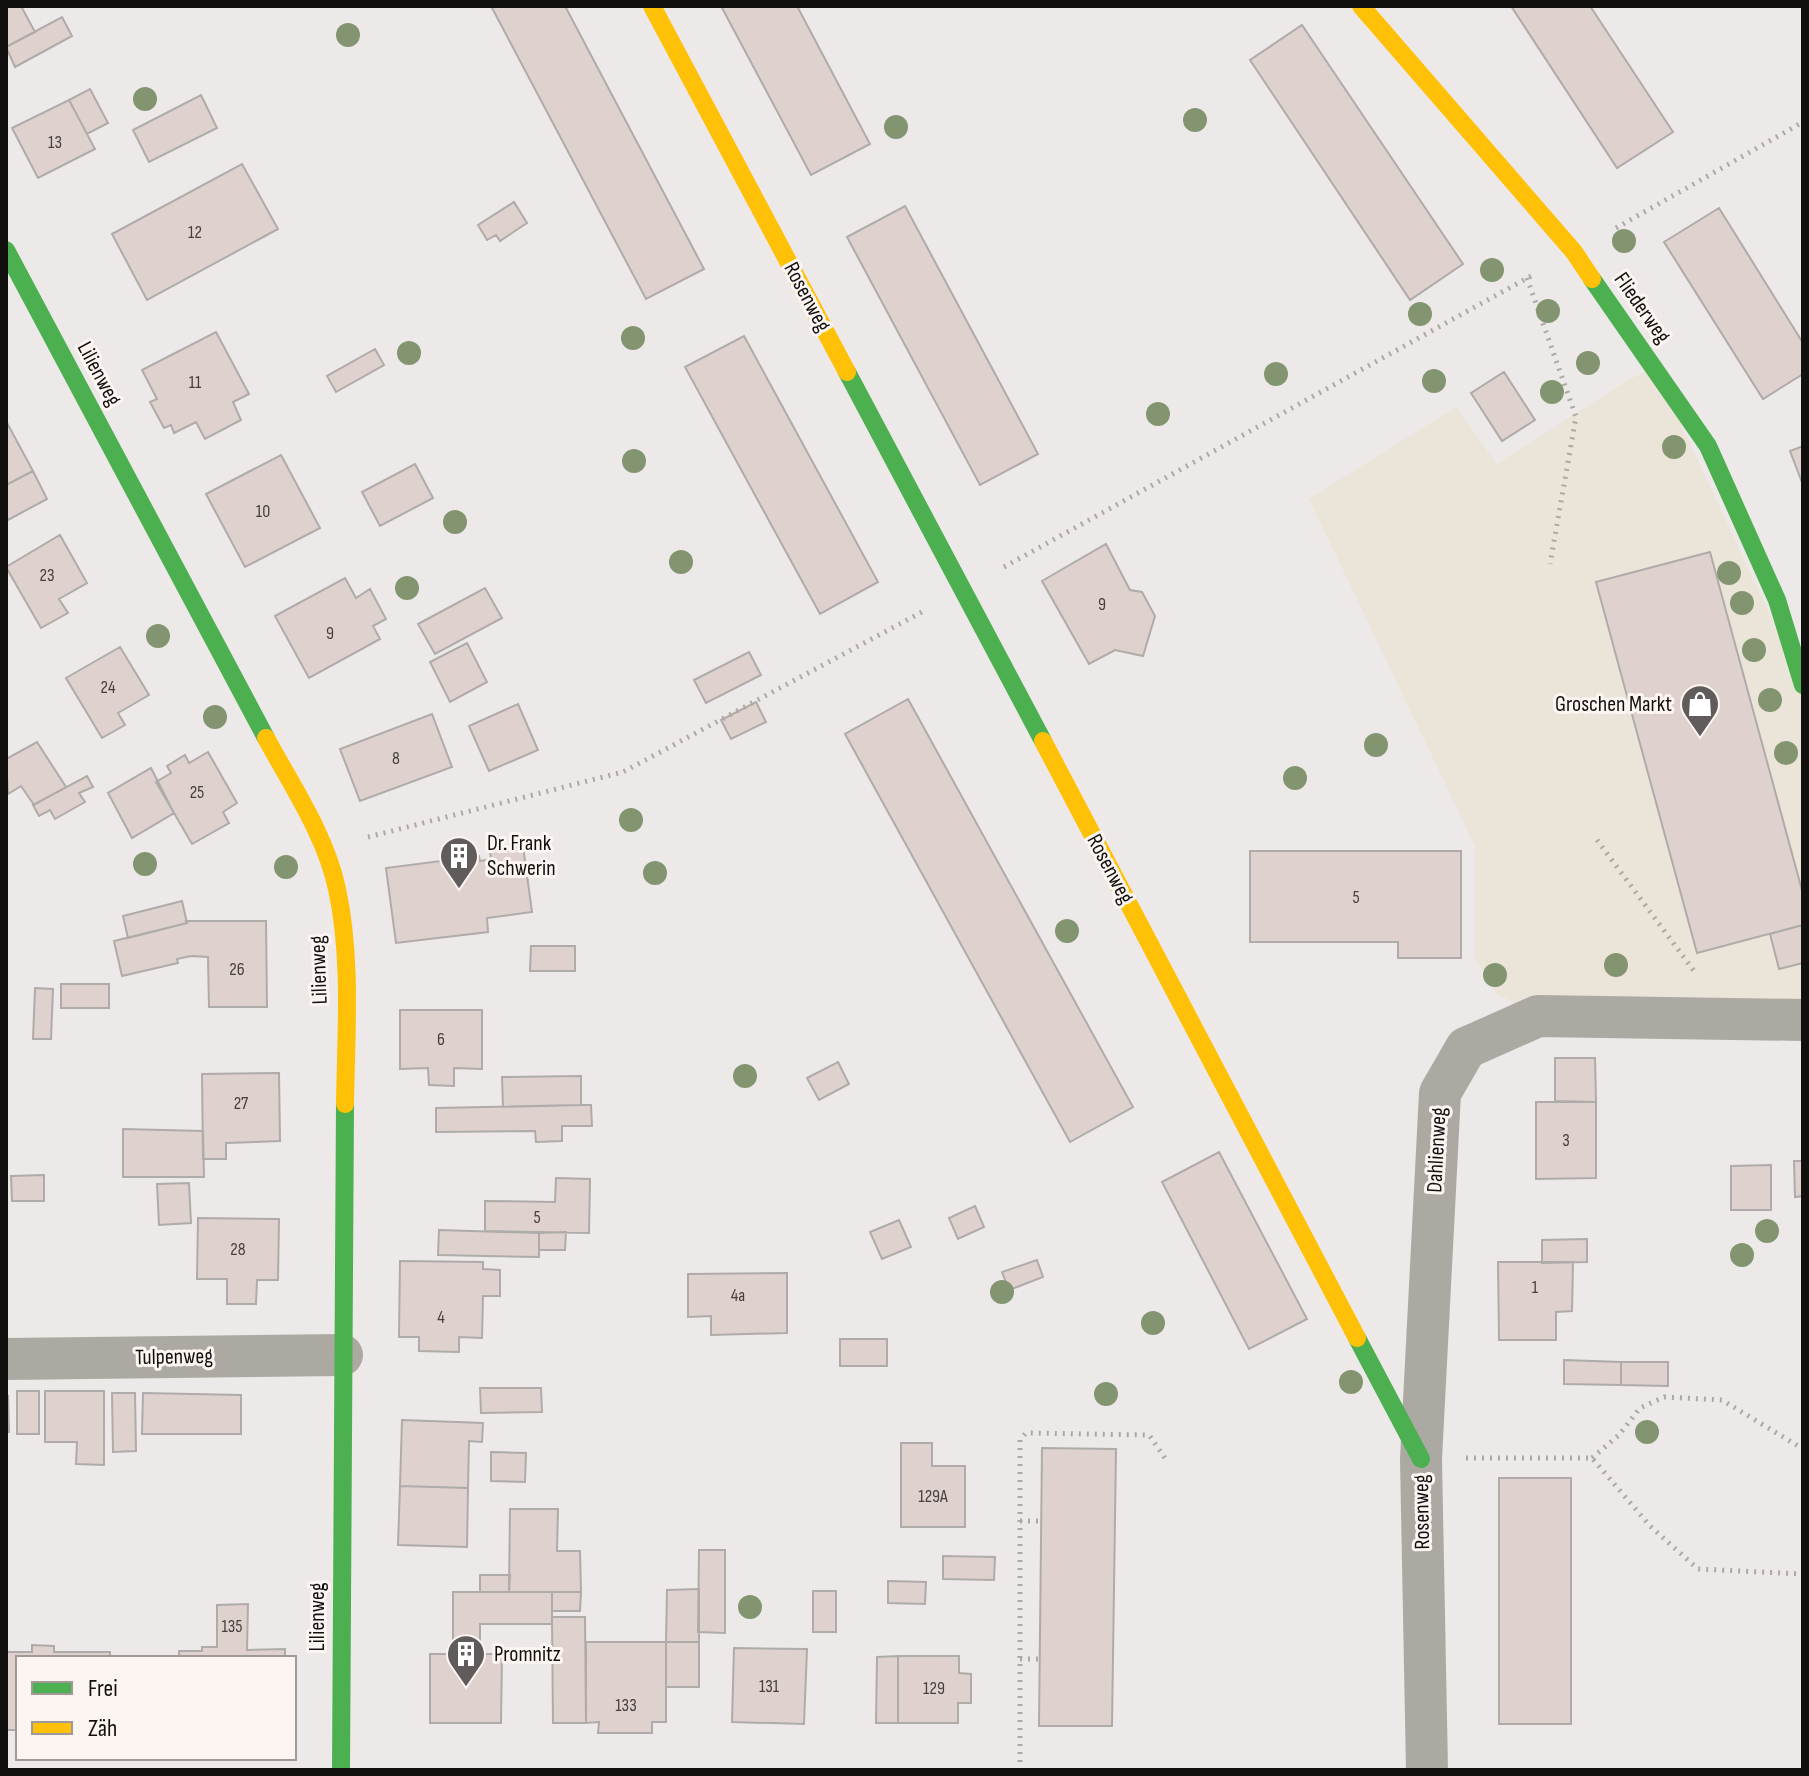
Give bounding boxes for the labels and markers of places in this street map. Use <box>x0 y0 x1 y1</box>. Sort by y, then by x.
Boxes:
shop icon: Groschen Markt <box>1679 683 1721 738</box>
place label: Groschen Markt <box>1555 691 1672 718</box>
place label: Dr. Frank Schwerin <box>487 830 556 882</box>
building icon: Dr. Frank Schwerin <box>438 835 480 890</box>
building icon: Promnitz <box>445 1633 487 1688</box>
place label: Promnitz <box>494 1641 561 1668</box>

